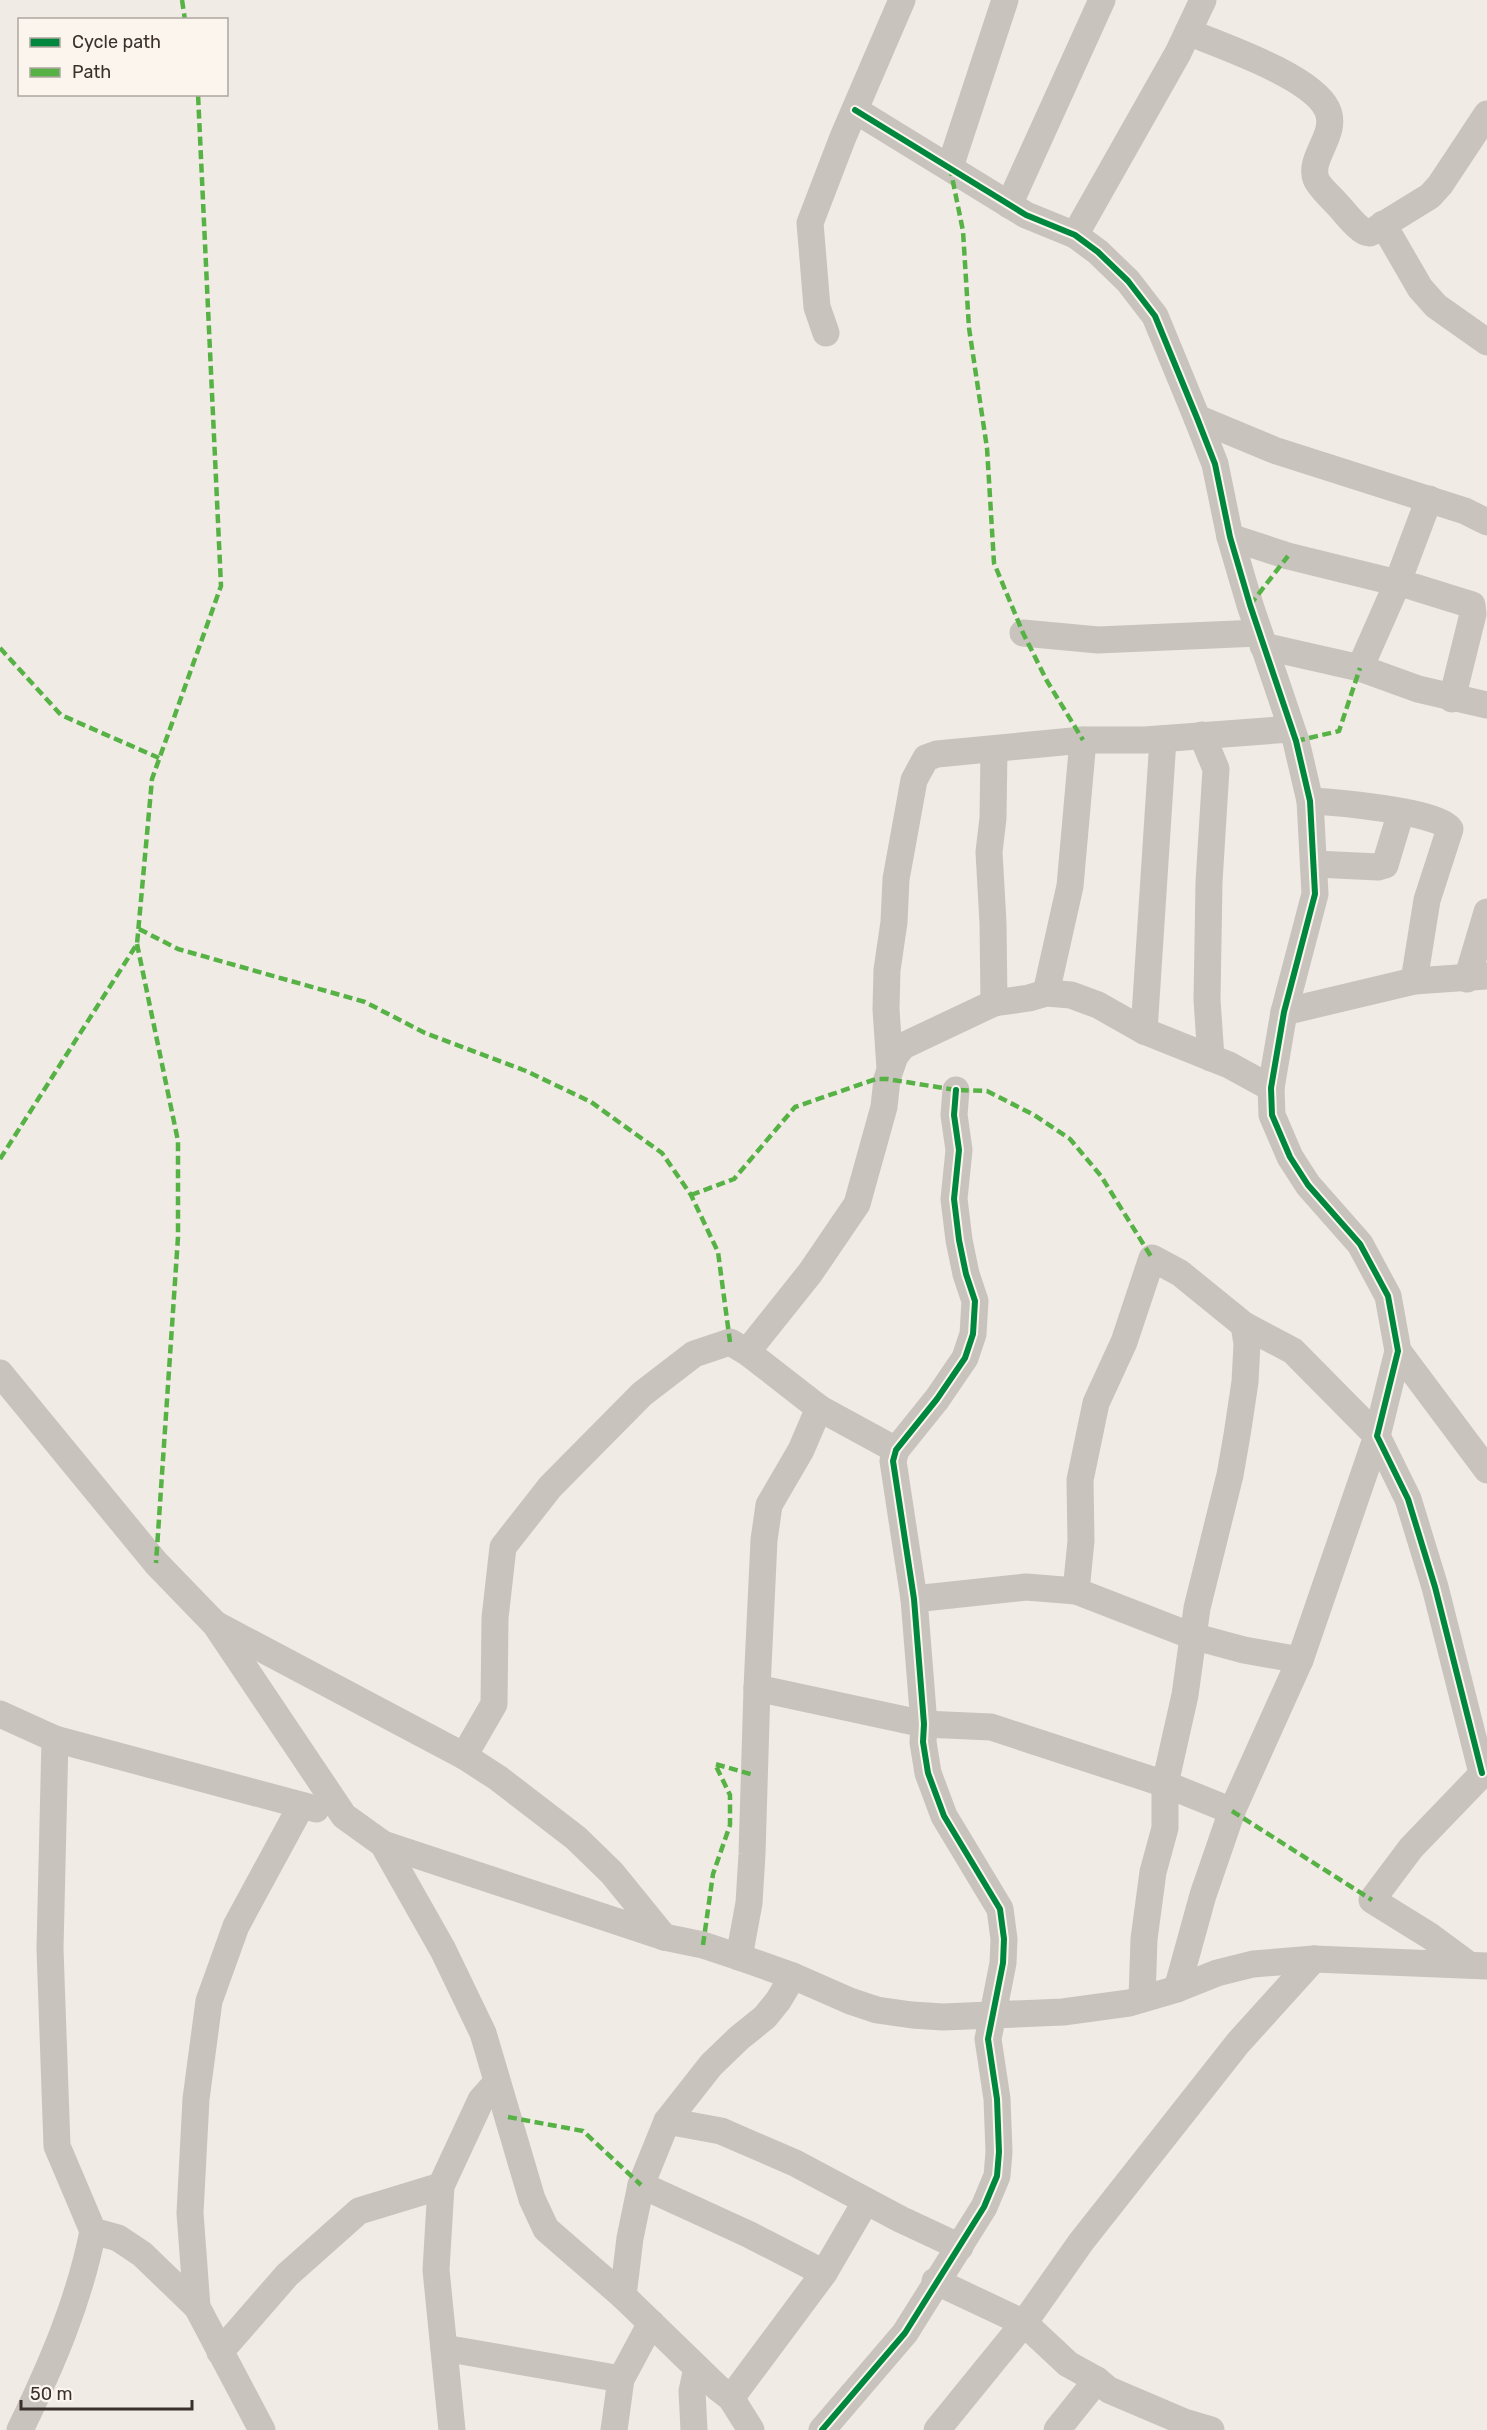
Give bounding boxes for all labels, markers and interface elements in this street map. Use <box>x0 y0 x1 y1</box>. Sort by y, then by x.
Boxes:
legend <box>18 18 228 96</box>
text: Cycle path <box>72 31 161 53</box>
text: Path <box>72 61 111 83</box>
scale bar <box>21 2373 192 2411</box>
text: 50 m <box>30 2383 73 2405</box>

